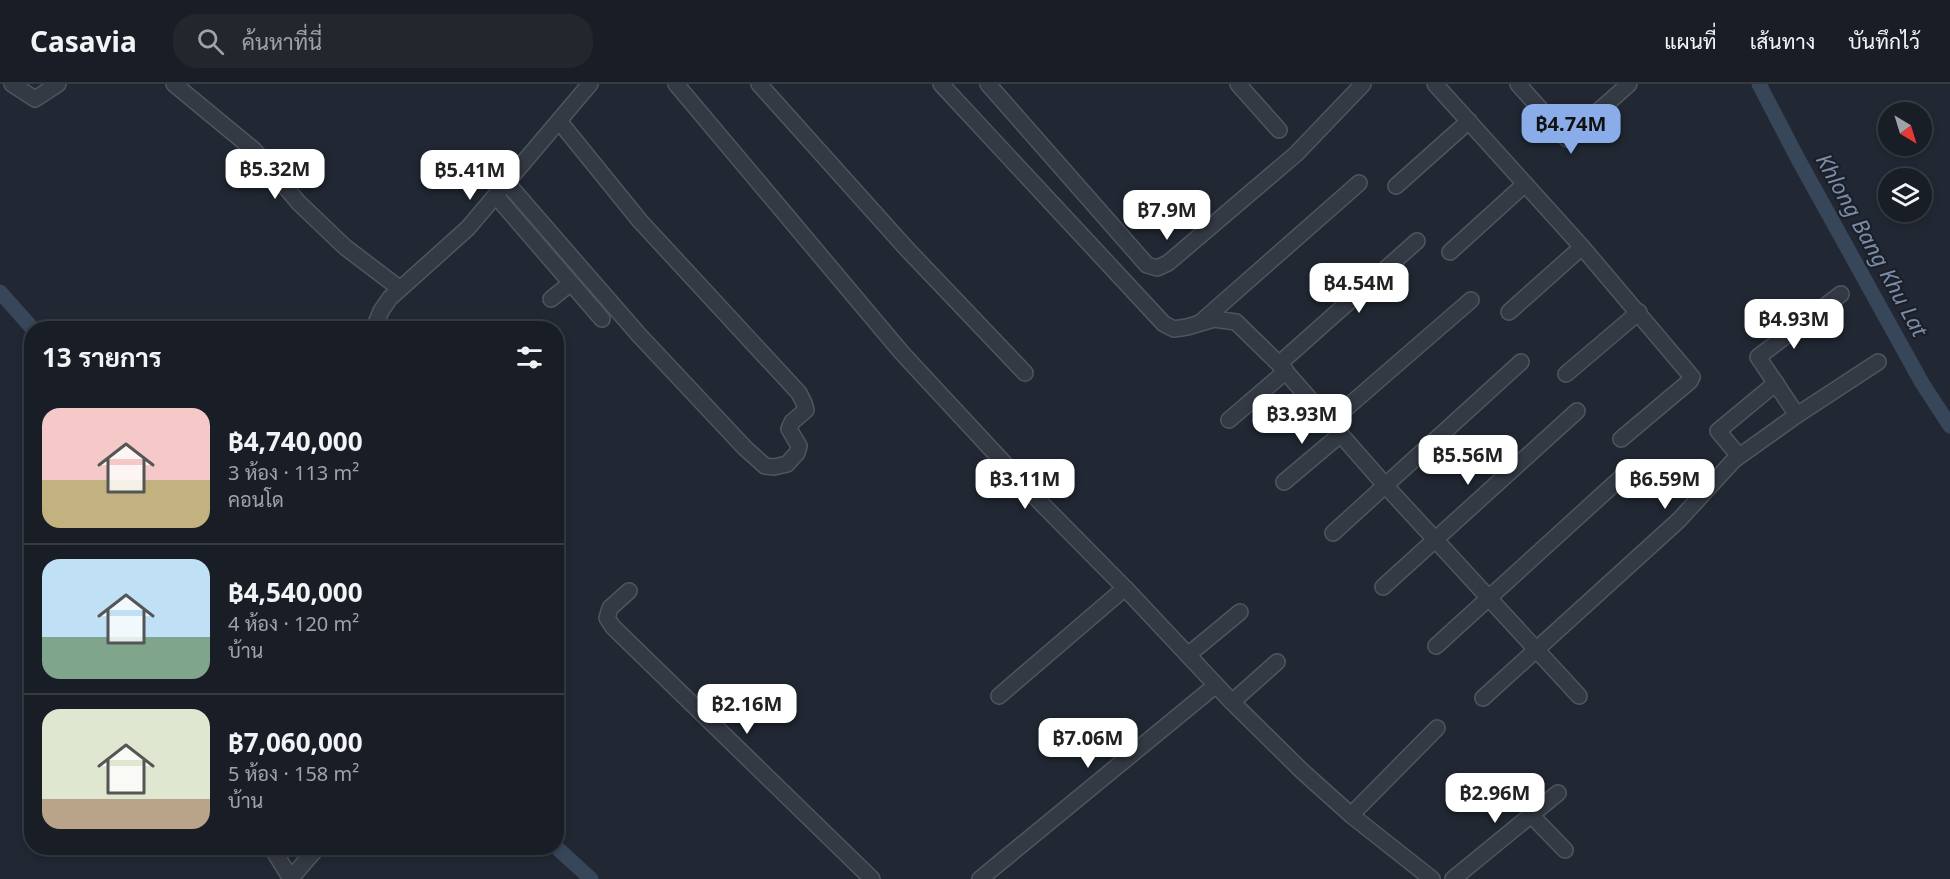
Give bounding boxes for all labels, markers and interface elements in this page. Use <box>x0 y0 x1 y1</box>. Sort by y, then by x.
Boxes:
search box <box>173 14 593 68</box>
text: Casavia <box>30 22 137 60</box>
icon: search <box>194 25 227 58</box>
text: ค้นหาที่นี่ <box>242 26 322 56</box>
text: แผนที่ <box>1664 27 1717 55</box>
text: เส้นทาง <box>1750 27 1815 55</box>
text: บันทึกไว้ <box>1848 27 1920 55</box>
north arrow <box>1878 102 1932 156</box>
map controls <box>1878 102 1932 222</box>
pin: ฿4.74M <box>1522 104 1620 155</box>
text: ฿4.74M <box>1536 110 1606 137</box>
water label: Khlong Bang Khu Lat <box>1810 148 1937 343</box>
pin: ฿5.32M <box>226 149 324 200</box>
pin: ฿5.41M <box>421 150 519 201</box>
text: ฿5.32M <box>240 155 310 182</box>
text: ฿5.41M <box>435 156 505 183</box>
button: layers <box>1878 168 1932 222</box>
pin: ฿7.9M <box>1125 190 1209 241</box>
text: ฿7.9M <box>1137 196 1197 223</box>
pin: ฿4.54M <box>1310 263 1408 314</box>
text: ฿4.54M <box>1324 269 1394 296</box>
pin: ฿4.93M <box>1745 299 1843 350</box>
text: ฿4.93M <box>1759 305 1829 332</box>
text: 13 รายการ <box>42 339 162 375</box>
icon: filters <box>513 341 546 374</box>
pin: ฿3.93M <box>1253 394 1351 445</box>
text: ฿3.93M <box>1267 400 1337 427</box>
text: ฿4,740,000 <box>228 423 363 459</box>
icon: home <box>90 432 162 504</box>
pin: ฿5.56M <box>1419 435 1517 486</box>
text: ฿5.56M <box>1433 441 1503 468</box>
text: 3 ห้อง · 113 m² <box>228 459 359 486</box>
pin: ฿3.11M <box>976 459 1074 510</box>
pin: ฿6.59M <box>1616 459 1714 510</box>
text: ฿3.11M <box>990 465 1060 492</box>
text: ฿6.59M <box>1630 465 1700 492</box>
text: คอนโด <box>228 486 284 513</box>
text: ฿4,540,000 <box>228 574 363 610</box>
icon: home <box>90 583 162 655</box>
text: 4 ห้อง · 120 m² <box>228 610 359 637</box>
text: บ้าน <box>228 637 263 664</box>
pin: ฿2.16M <box>698 684 796 735</box>
text: ฿2.16M <box>712 690 782 717</box>
pin: ฿7.06M <box>1039 718 1137 769</box>
text: ฿7,060,000 <box>228 724 363 760</box>
text: ฿7.06M <box>1053 724 1123 751</box>
icon: home <box>90 733 162 805</box>
text: 5 ห้อง · 158 m² <box>228 760 359 787</box>
pin: ฿2.96M <box>1446 773 1544 824</box>
text: ฿2.96M <box>1460 779 1530 806</box>
text: บ้าน <box>228 787 263 814</box>

